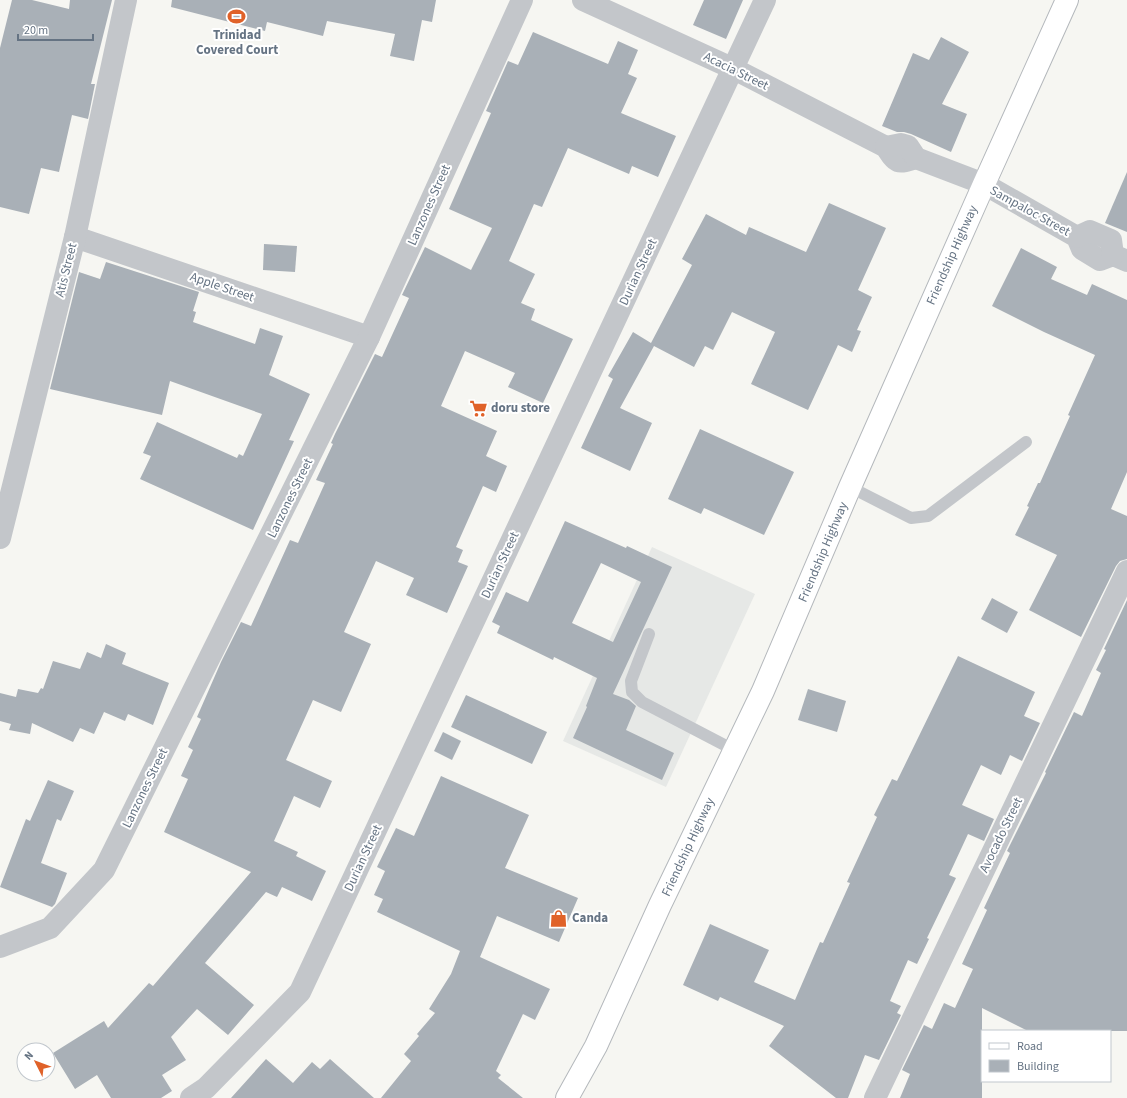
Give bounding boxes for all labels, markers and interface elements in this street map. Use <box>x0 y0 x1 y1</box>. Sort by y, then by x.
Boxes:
sports icon: Trinidad Covered Court <box>227 6 247 26</box>
scale bar <box>18 16 93 42</box>
text: 20 m <box>24 22 48 39</box>
place label: Trinidad Covered Court <box>196 26 278 59</box>
street label: Acacia Street <box>700 48 772 95</box>
street label: Lanzones Street <box>403 161 455 248</box>
street label: Sampaloc Street <box>987 181 1074 241</box>
street label: Friendship Highway <box>922 202 982 308</box>
street label: Durian Street <box>615 235 662 308</box>
street label: Atis Street <box>51 241 82 299</box>
street label: Apple Street <box>188 268 257 307</box>
supermarket icon: doru store <box>468 398 488 418</box>
place label: doru store <box>491 399 550 417</box>
street label: Lanzones Street <box>263 455 317 541</box>
street label: Friendship Highway <box>794 499 852 605</box>
street label: Durian Street <box>477 528 524 601</box>
street label: Lanzones Street <box>118 745 172 831</box>
street label: Avocado Street <box>975 794 1027 876</box>
street label: Friendship Highway <box>657 795 719 899</box>
street label: Durian Street <box>340 821 387 894</box>
shop icon: Canda <box>549 908 569 928</box>
place label: Canda <box>572 909 608 927</box>
legend <box>981 1030 1111 1082</box>
text: Road <box>1017 1038 1043 1055</box>
north arrow <box>16 1042 56 1082</box>
text: N <box>21 1048 37 1063</box>
text: Building <box>1017 1058 1059 1075</box>

